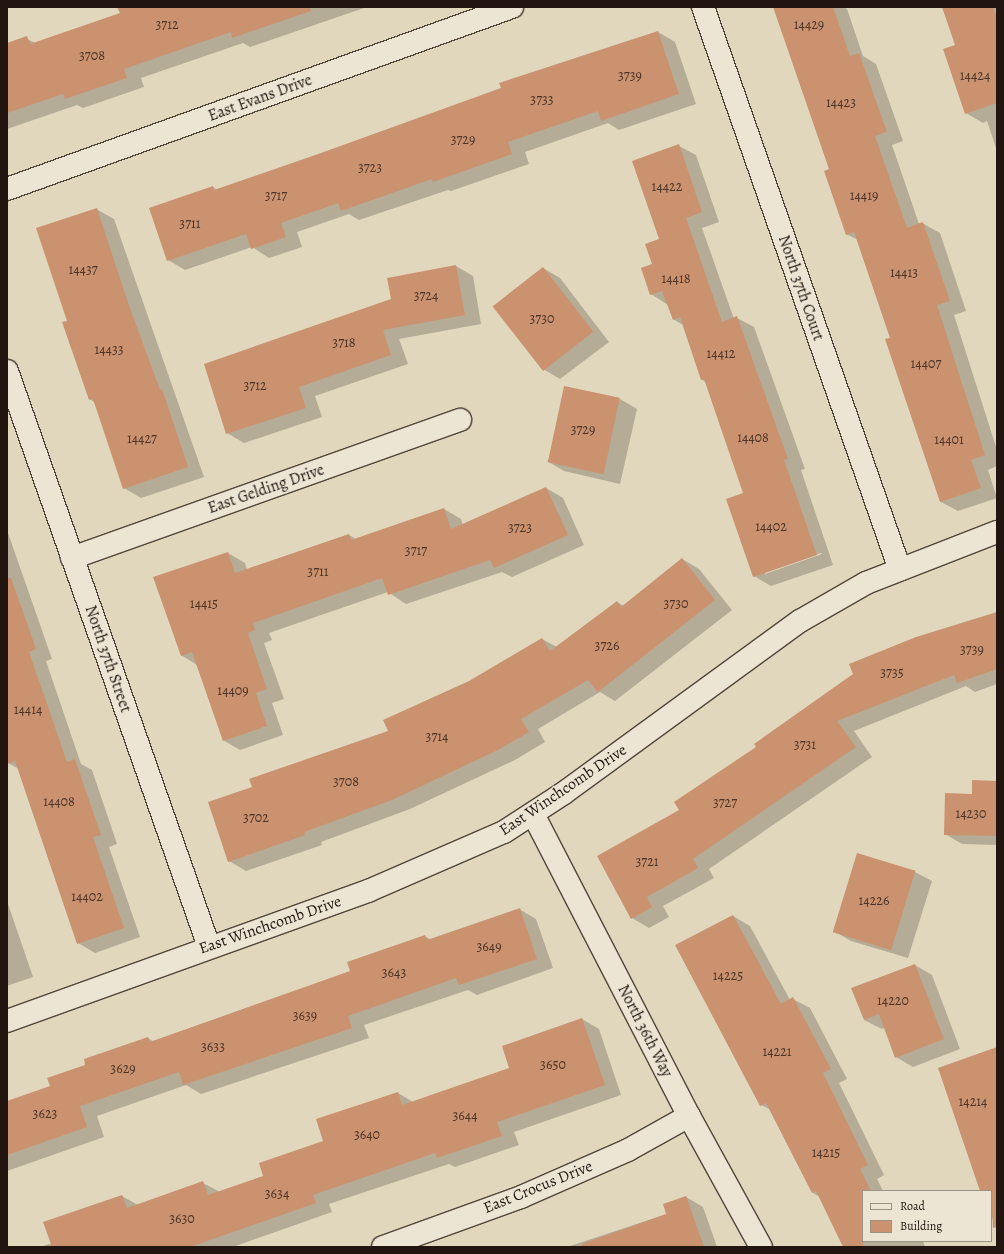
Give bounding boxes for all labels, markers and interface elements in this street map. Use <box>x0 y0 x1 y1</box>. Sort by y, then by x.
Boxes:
house number: 3712 <box>155 17 179 33</box>
house number: 14429 <box>794 17 824 33</box>
house number: 3708 <box>79 48 105 64</box>
house number: 3739 <box>618 68 642 84</box>
house number: 14424 <box>960 68 990 84</box>
street label: East Evans Drive <box>205 70 315 126</box>
house number: 3733 <box>530 92 554 108</box>
house number: 14423 <box>826 95 856 111</box>
house number: 3729 <box>451 132 475 148</box>
house number: 3723 <box>358 160 382 176</box>
house number: 14422 <box>652 179 682 195</box>
house number: 3717 <box>265 188 287 204</box>
house number: 14419 <box>850 188 878 204</box>
house number: 3711 <box>179 216 201 232</box>
street label: North 37th Court <box>774 233 828 343</box>
house number: 14437 <box>68 262 98 278</box>
house number: 14413 <box>890 265 918 281</box>
house number: 14418 <box>661 271 691 287</box>
house number: 3724 <box>414 288 438 304</box>
house number: 3730 <box>530 311 554 327</box>
house number: 3718 <box>332 335 356 351</box>
house number: 14433 <box>94 342 124 358</box>
house number: 14412 <box>707 346 735 362</box>
house number: 14407 <box>911 356 941 372</box>
house number: 3712 <box>243 378 267 394</box>
house number: 3729 <box>571 422 595 438</box>
house number: 14408 <box>737 430 769 446</box>
house number: 14427 <box>127 431 157 447</box>
house number: 14401 <box>934 432 964 448</box>
street label: East Gelding Drive <box>205 460 327 518</box>
house number: 14402 <box>755 519 787 535</box>
house number: 3723 <box>508 520 532 536</box>
house number: 3717 <box>405 543 427 559</box>
house number: 3711 <box>307 564 329 580</box>
house number: 14415 <box>190 596 218 612</box>
house number: 3730 <box>664 596 688 612</box>
street label: North 37th Street <box>81 603 135 715</box>
house number: 3726 <box>595 638 619 654</box>
house number: 3739 <box>960 642 984 658</box>
house number: 3735 <box>880 665 904 681</box>
house number: 14409 <box>217 683 249 699</box>
house number: 14414 <box>14 702 42 718</box>
house number: 3714 <box>426 729 448 745</box>
house number: 3731 <box>794 737 816 753</box>
street label: East Winchcomb Drive <box>496 740 630 840</box>
house number: 3708 <box>333 774 359 790</box>
house number: 14408 <box>43 794 75 810</box>
house number: 3727 <box>713 795 737 811</box>
house number: 14230 <box>955 806 987 822</box>
house number: 3702 <box>243 810 269 826</box>
house number: 3721 <box>635 854 659 870</box>
house number: 14402 <box>71 889 103 905</box>
street label: East Winchcomb Drive <box>196 892 344 958</box>
house number: 14226 <box>859 893 889 909</box>
house number: 3649 <box>476 939 502 955</box>
house number: 3643 <box>382 965 406 981</box>
house number: 14225 <box>713 968 743 984</box>
street label: North 36th Way <box>613 982 677 1080</box>
house number: 14220 <box>877 993 909 1009</box>
house number: 3639 <box>293 1008 317 1024</box>
house number: 3633 <box>201 1039 225 1055</box>
house number: 14221 <box>762 1044 792 1060</box>
house number: 3650 <box>540 1057 566 1073</box>
house number: 3629 <box>110 1061 136 1077</box>
house number: 14214 <box>959 1094 987 1110</box>
house number: 3623 <box>33 1106 57 1122</box>
house number: 3644 <box>453 1108 477 1124</box>
house number: 3640 <box>354 1127 380 1143</box>
house number: 14215 <box>812 1145 840 1161</box>
street label: East Crocus Drive <box>481 1156 595 1218</box>
house number: 3634 <box>265 1186 289 1202</box>
legend <box>862 1190 992 1242</box>
text: Road <box>900 1198 925 1214</box>
house number: 3630 <box>169 1211 195 1227</box>
text: Building <box>900 1218 942 1234</box>

